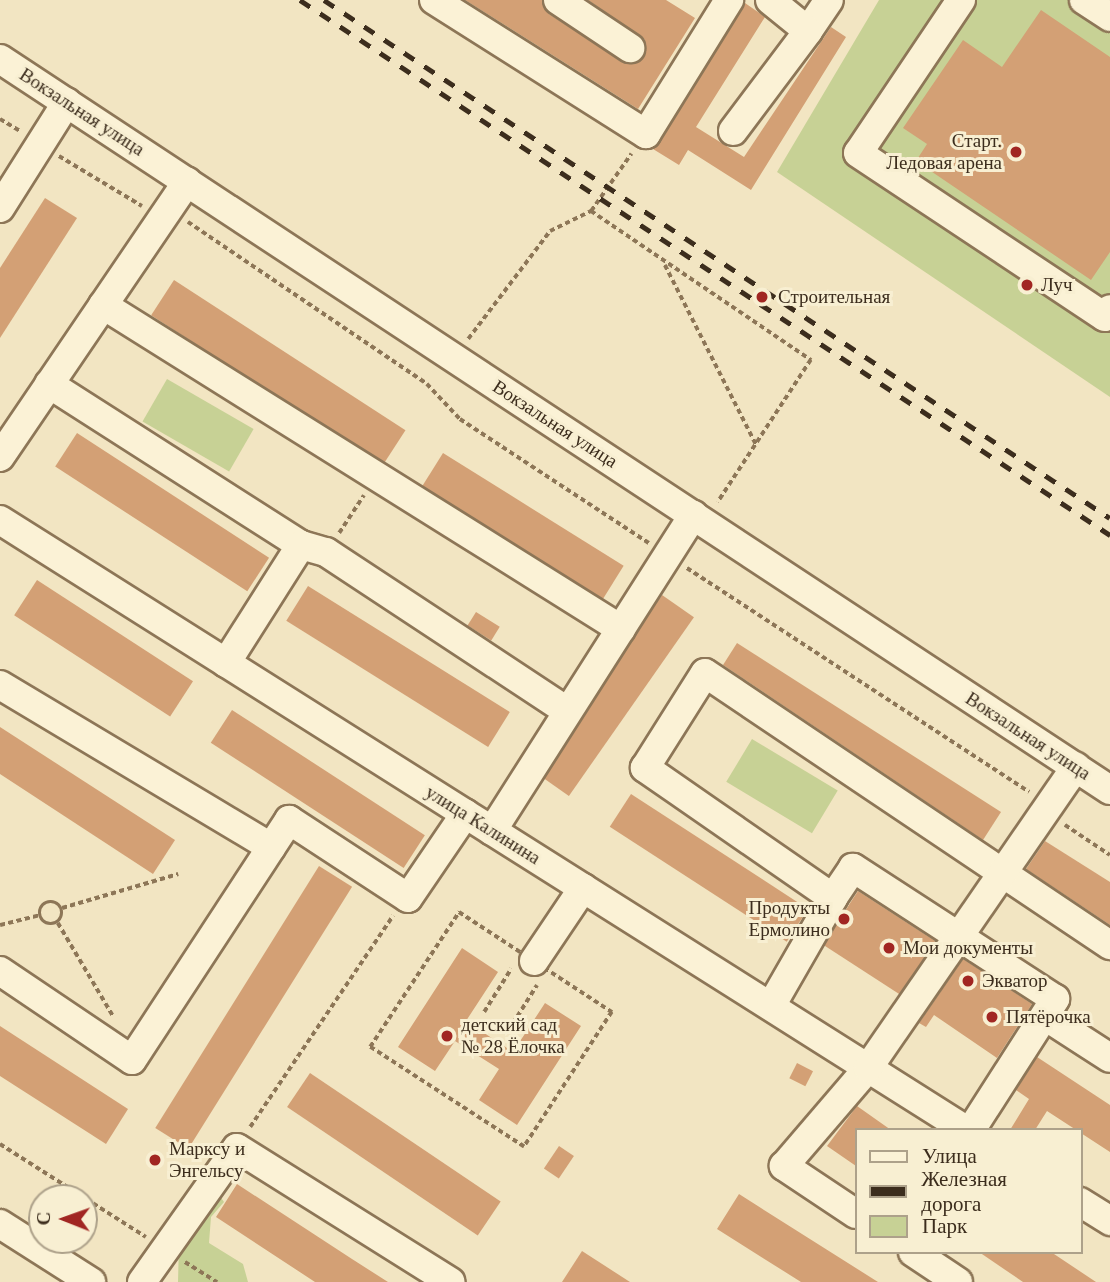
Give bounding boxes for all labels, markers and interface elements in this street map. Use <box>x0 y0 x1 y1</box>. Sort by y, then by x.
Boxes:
street label: Вокзальная улица <box>15 63 149 161</box>
place label: Старт. Ледовая арена <box>886 130 1002 174</box>
marker: Старт. Ледовая арена <box>1008 144 1024 160</box>
place label: Луч <box>1041 274 1072 296</box>
marker: Луч <box>1019 277 1035 293</box>
place label: Строительная <box>778 286 890 308</box>
marker: Строительная <box>752 287 772 307</box>
street label: Вокзальная улица <box>488 375 622 473</box>
street label: Вокзальная улица <box>961 687 1095 785</box>
street label: улица Калинина <box>421 781 545 869</box>
place label: Продукты Ермолино <box>749 897 830 941</box>
marker: Продукты Ермолино <box>836 911 852 927</box>
place label: Мои документы <box>903 937 1033 959</box>
marker: Мои документы <box>881 940 897 956</box>
place label: Экватор <box>982 970 1047 992</box>
marker: Экватор <box>960 973 976 989</box>
place label: Пятёрочка <box>1006 1006 1091 1028</box>
marker: Пятёрочка <box>984 1009 1000 1025</box>
place label: детский сад № 28 Ёлочка <box>461 1014 565 1058</box>
marker: детский сад № 28 Ёлочка <box>439 1028 455 1044</box>
legend <box>855 1128 1082 1254</box>
place label: Марксу и Энгельсу <box>169 1138 245 1182</box>
text: Улица <box>922 1144 977 1168</box>
marker: Марксу и Энгельсу <box>147 1152 163 1168</box>
text: Железная дорога <box>921 1167 1007 1216</box>
north arrow <box>28 1184 98 1254</box>
text: С <box>33 1212 54 1226</box>
text: Парк <box>922 1214 967 1238</box>

